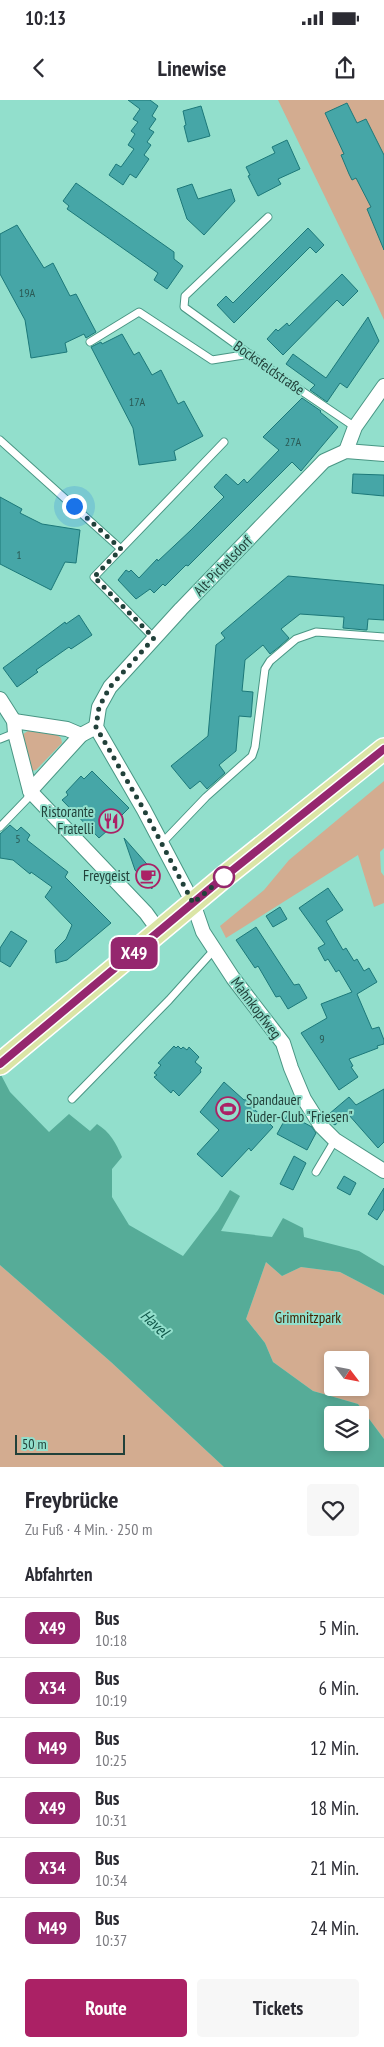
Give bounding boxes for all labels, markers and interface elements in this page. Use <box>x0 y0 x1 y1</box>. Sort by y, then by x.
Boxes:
text: 10:13 <box>25 6 66 30</box>
icon: back <box>25 54 53 82</box>
text: Linewise <box>158 54 226 82</box>
icon: share <box>331 54 359 82</box>
house number: 19A <box>19 285 36 300</box>
street label: Bocksfeldstraße <box>230 336 309 399</box>
house number: 17A <box>129 394 145 409</box>
house number: 27A <box>285 434 301 449</box>
your location <box>62 494 87 519</box>
street label: Alt-Pichelsdorf <box>189 531 257 600</box>
house number: 1 <box>16 547 22 562</box>
place label: Ristorante Fratelli <box>41 802 94 838</box>
restaurant icon: Ristorante Fratelli <box>98 808 124 834</box>
house number: 5 <box>15 831 21 846</box>
cafe icon: Freygeist <box>135 863 161 889</box>
place label: Freygeist <box>83 866 130 885</box>
unlabelled marker <box>213 866 235 888</box>
line badge: X49 <box>105 937 163 969</box>
text: X49 <box>121 941 147 964</box>
street label: Mahnkopfweg <box>227 973 286 1042</box>
house number: 9 <box>319 1031 325 1046</box>
place label: Spandauer Ruder-Club "Friesen" <box>246 1090 353 1126</box>
sports icon: Spandauer Ruder-Club "Friesen" <box>215 1096 241 1122</box>
water label: Havel <box>137 1305 174 1342</box>
park label: Grimnitzpark <box>275 1308 341 1327</box>
north arrow <box>324 1351 369 1396</box>
map controls <box>324 1351 369 1451</box>
button: layers <box>324 1406 369 1451</box>
scale bar <box>15 1432 125 1455</box>
text: 50 m <box>22 1435 47 1453</box>
text: Freybrücke <box>25 1484 118 1515</box>
button: heart <box>307 1484 359 1536</box>
text: Zu Fuß · 4 Min. · 250 m <box>25 1519 152 1539</box>
text: Abfahrten <box>25 1562 92 1586</box>
text: Bus <box>95 1606 119 1630</box>
text: X49 <box>39 1616 66 1639</box>
text: 5 Min. <box>318 1616 359 1640</box>
text: 10:18 <box>95 1630 127 1650</box>
text: Bus <box>95 1666 119 1690</box>
text: X34 <box>39 1676 66 1699</box>
text: 6 Min. <box>318 1676 359 1700</box>
text: 10:19 <box>95 1690 127 1710</box>
text: Bus <box>95 1726 119 1750</box>
text: M49 <box>38 1736 67 1759</box>
text: 12 Min. <box>310 1736 359 1760</box>
text: 10:25 <box>95 1750 127 1770</box>
text: Bus <box>95 1786 119 1810</box>
text: X49 <box>39 1796 66 1819</box>
text: 18 Min. <box>310 1796 359 1820</box>
text: 10:31 <box>95 1810 127 1830</box>
text: Bus <box>95 1846 119 1870</box>
text: X34 <box>39 1856 66 1879</box>
text: 21 Min. <box>310 1856 359 1880</box>
text: 10:34 <box>95 1870 127 1890</box>
text: Bus <box>95 1906 119 1930</box>
text: M49 <box>38 1916 67 1939</box>
text: 24 Min. <box>310 1916 359 1940</box>
text: 10:37 <box>95 1930 127 1950</box>
button: Route <box>25 1979 187 2037</box>
button: Tickets <box>197 1979 359 2037</box>

